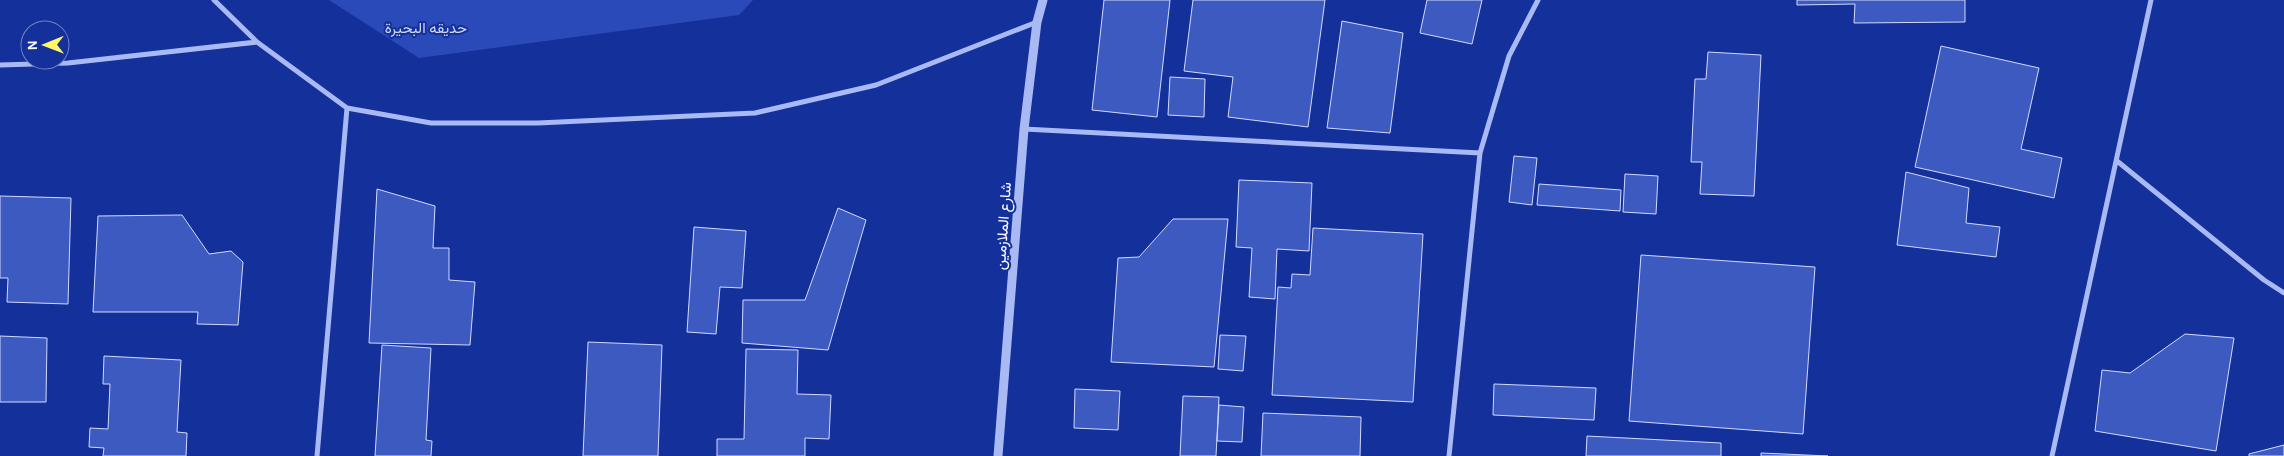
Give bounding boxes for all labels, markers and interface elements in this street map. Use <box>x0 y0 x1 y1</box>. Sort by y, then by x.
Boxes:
park label: حديقه البحيرة <box>385 19 467 37</box>
north arrow <box>20 20 70 70</box>
text: N <box>24 40 41 50</box>
street label: شارع الملازمين <box>991 181 1017 271</box>

